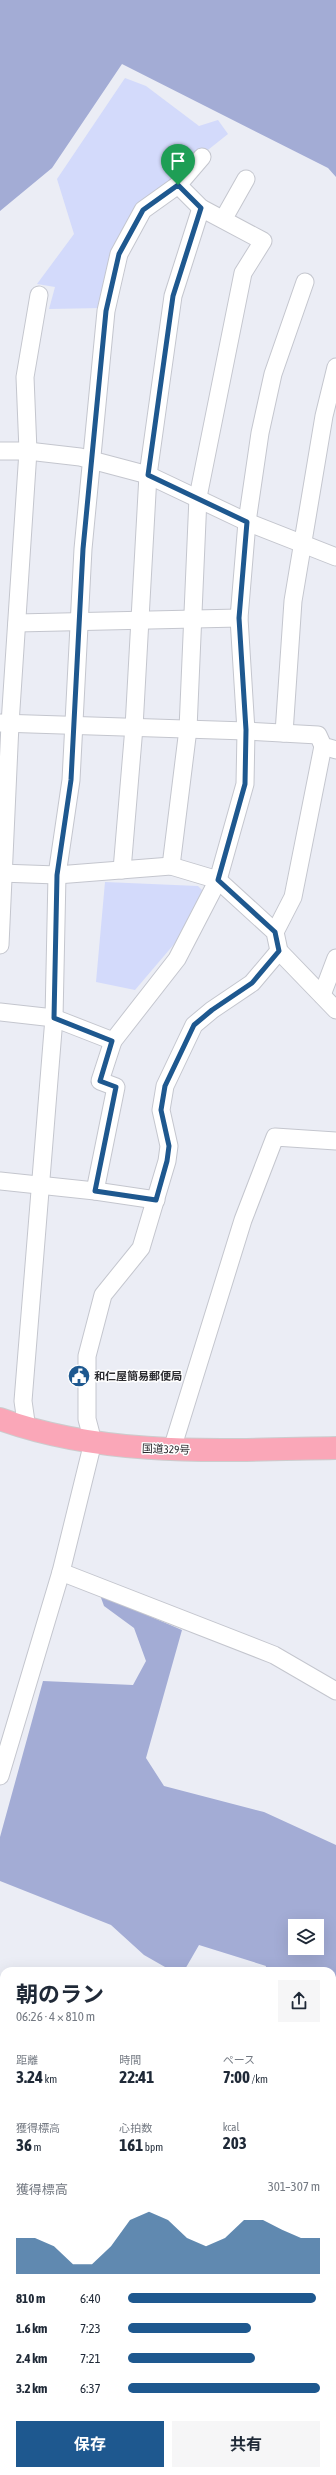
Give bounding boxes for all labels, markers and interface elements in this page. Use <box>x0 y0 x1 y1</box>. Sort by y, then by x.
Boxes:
pin <box>161 144 195 185</box>
icon: arrive <box>167 150 189 172</box>
public building icon: 和仁屋簡易郵便局 <box>66 1363 92 1389</box>
place label: 和仁屋簡易郵便局 <box>94 1370 182 1382</box>
street label: 国道329号 <box>142 1442 190 1456</box>
map controls <box>288 1919 324 1955</box>
button: layers <box>288 1919 324 1955</box>
button: share <box>278 1980 320 2022</box>
text: 朝のラン <box>16 1981 104 2007</box>
text: 06:26 · 4 × 810 m <box>16 2009 95 2024</box>
text: 距離 <box>16 2054 38 2066</box>
text: 時間 <box>119 2054 141 2066</box>
text: ペース <box>223 2054 255 2066</box>
text: 3.24 <box>16 2067 43 2087</box>
text: 22:41 <box>119 2067 154 2087</box>
text: 7:00 <box>223 2067 250 2087</box>
text: km <box>43 2073 57 2085</box>
text: /km <box>250 2073 268 2085</box>
text: kcal <box>223 2121 239 2133</box>
text: 獲得標高 <box>16 2122 60 2134</box>
text: 心拍数 <box>119 2122 152 2134</box>
text: 203 <box>223 2133 247 2153</box>
text: 36 <box>16 2135 32 2155</box>
text: 161 <box>119 2135 143 2155</box>
text: m <box>32 2141 41 2153</box>
text: bpm <box>143 2141 163 2153</box>
text: 301–307 m <box>268 2179 320 2194</box>
text: 獲得標高 <box>16 2182 68 2197</box>
text: 810 m <box>16 2291 45 2306</box>
text: 6:40 <box>80 2291 101 2306</box>
text: 1.6 km <box>16 2321 47 2336</box>
text: 7:23 <box>80 2321 101 2336</box>
text: 2.4 km <box>16 2351 47 2366</box>
text: 7:21 <box>80 2351 101 2366</box>
text: 3.2 km <box>16 2381 47 2396</box>
text: 6:37 <box>80 2381 101 2396</box>
button: 保存 <box>16 2421 164 2467</box>
button: 共有 <box>172 2421 320 2467</box>

